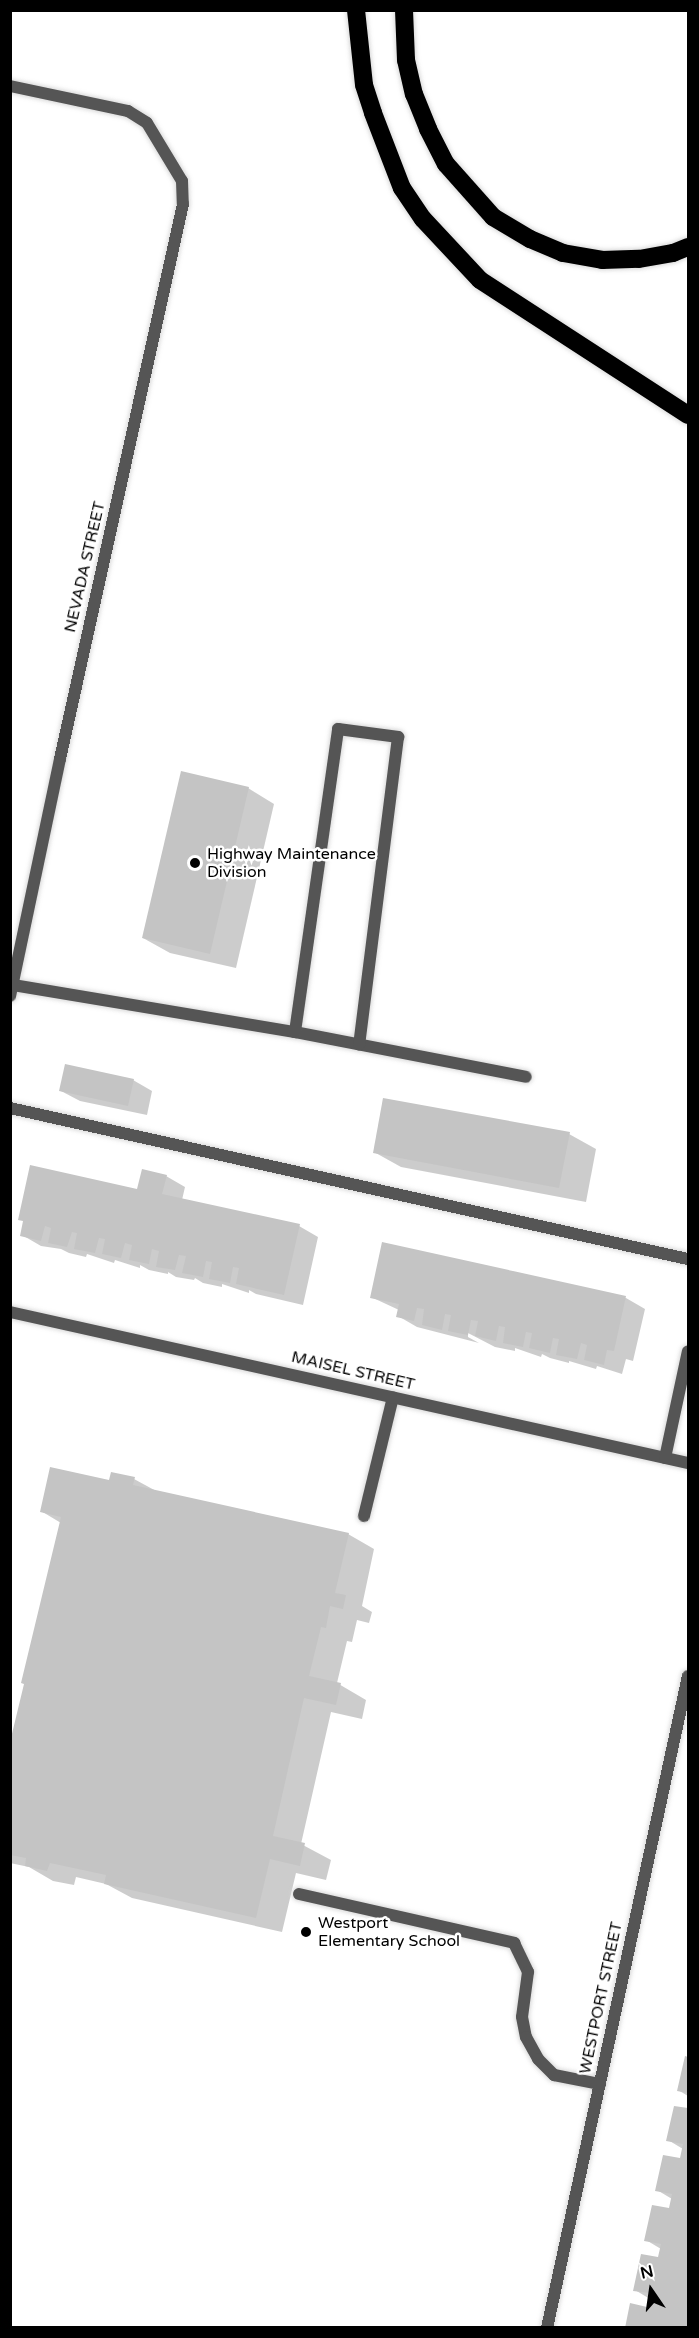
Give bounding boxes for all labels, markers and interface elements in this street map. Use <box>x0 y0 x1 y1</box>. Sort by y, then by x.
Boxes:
street label: NEVADA STREET <box>61 500 109 634</box>
place label: Highway Maintenance Division <box>207 844 376 882</box>
marker: Highway Maintenance Division <box>188 856 202 870</box>
street label: MAISEL STREET <box>289 1347 417 1395</box>
place label: Westport Elementary School <box>318 1913 460 1951</box>
street label: WESTPORT STREET <box>575 1920 627 2076</box>
marker: Westport Elementary School <box>299 1925 313 1939</box>
north arrow <box>621 2260 681 2320</box>
text: N <box>638 2261 655 2284</box>

